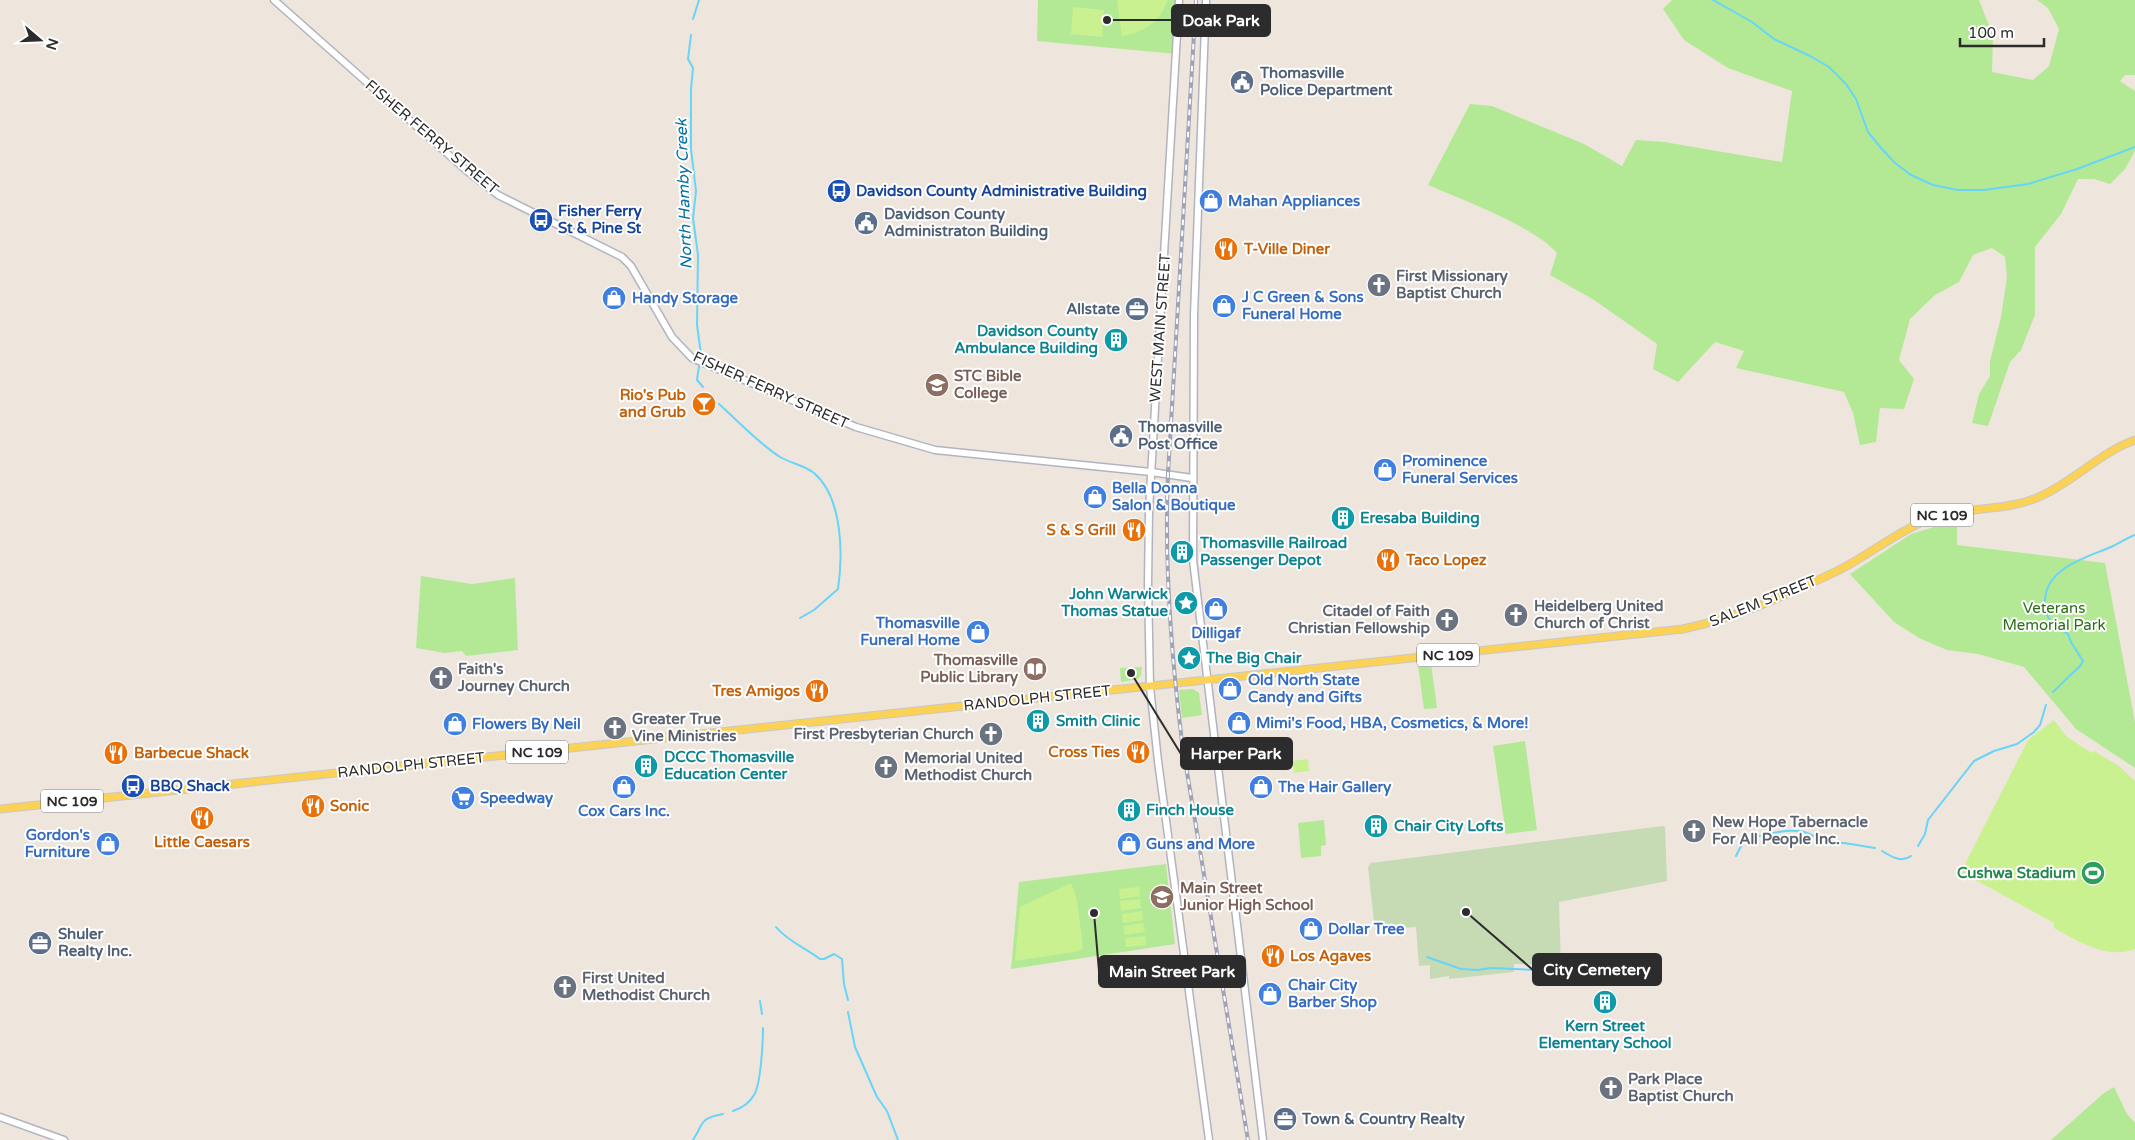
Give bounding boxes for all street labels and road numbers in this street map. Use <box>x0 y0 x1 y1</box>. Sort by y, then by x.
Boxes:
street label: FISHER FERRY STREET <box>362 76 502 198</box>
street label: WEST MAIN STREET <box>1146 253 1174 403</box>
street label: FISHER FERRY STREET <box>690 348 852 432</box>
road number: NC 109 <box>1911 504 1973 526</box>
street label: SALEM STREET <box>1707 571 1819 631</box>
road number: NC 109 <box>1417 644 1479 666</box>
street label: RANDOLPH STREET <box>962 681 1112 715</box>
road number: NC 109 <box>506 740 568 764</box>
street label: RANDOLPH STREET <box>336 748 486 782</box>
road number: NC 109 <box>41 789 103 812</box>

